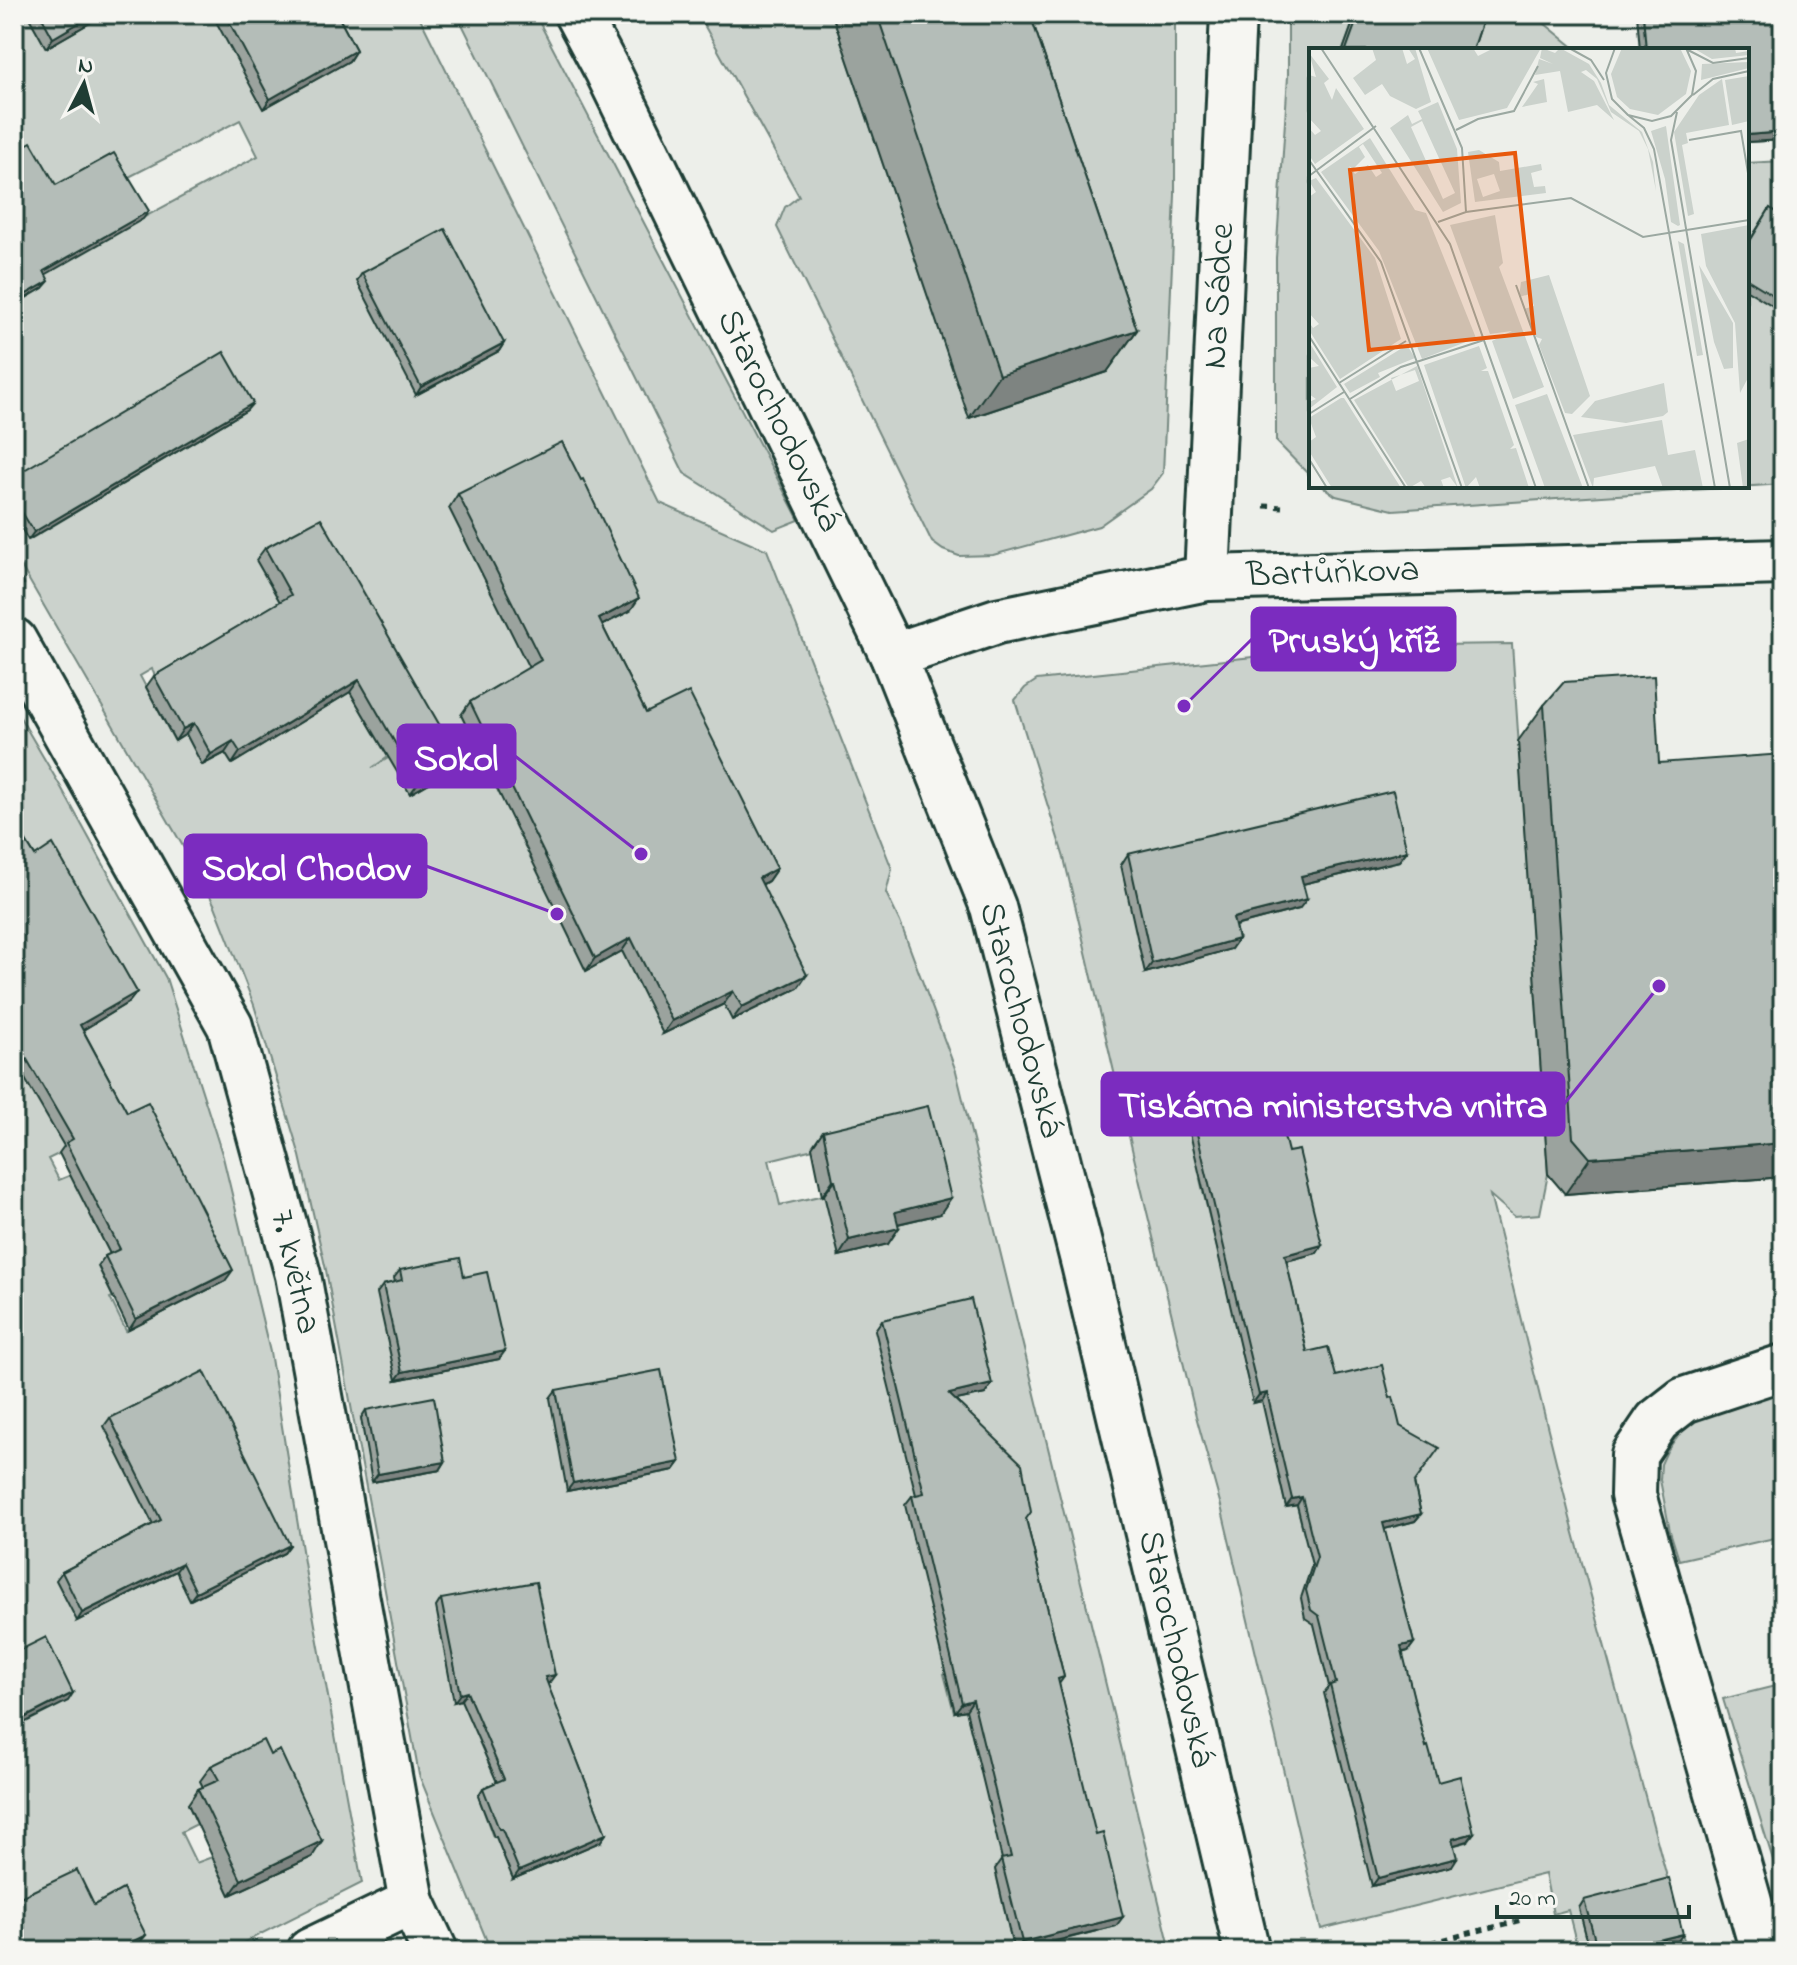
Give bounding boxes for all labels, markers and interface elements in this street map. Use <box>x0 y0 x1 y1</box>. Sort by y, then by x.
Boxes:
north arrow <box>44 44 124 124</box>
inset map <box>1309 48 1749 488</box>
text: N <box>77 50 95 84</box>
street label: Na Sádce <box>1190 221 1250 370</box>
street label: Starochodovská <box>701 301 855 541</box>
street label: Bartůňkova <box>1245 544 1420 604</box>
callout: Pruský kříž <box>1252 608 1455 670</box>
text: Pruský kříž <box>1269 615 1441 671</box>
callout: Sokol <box>398 725 515 787</box>
text: Sokol <box>414 733 498 789</box>
callout: Sokol Chodov <box>185 835 426 897</box>
text: Sokol Chodov <box>202 843 412 899</box>
street label: Starochodovská <box>963 897 1077 1143</box>
callout: Tiskárna ministerstva vnitra <box>1102 1073 1564 1135</box>
text: Tiskárna ministerstva vnitra <box>1118 1080 1548 1136</box>
street label: 7. května <box>254 1205 334 1339</box>
street label: Starochodovská <box>1122 1525 1228 1773</box>
scale bar <box>1497 1869 1689 1919</box>
text: 20 m <box>1509 1882 1556 1917</box>

